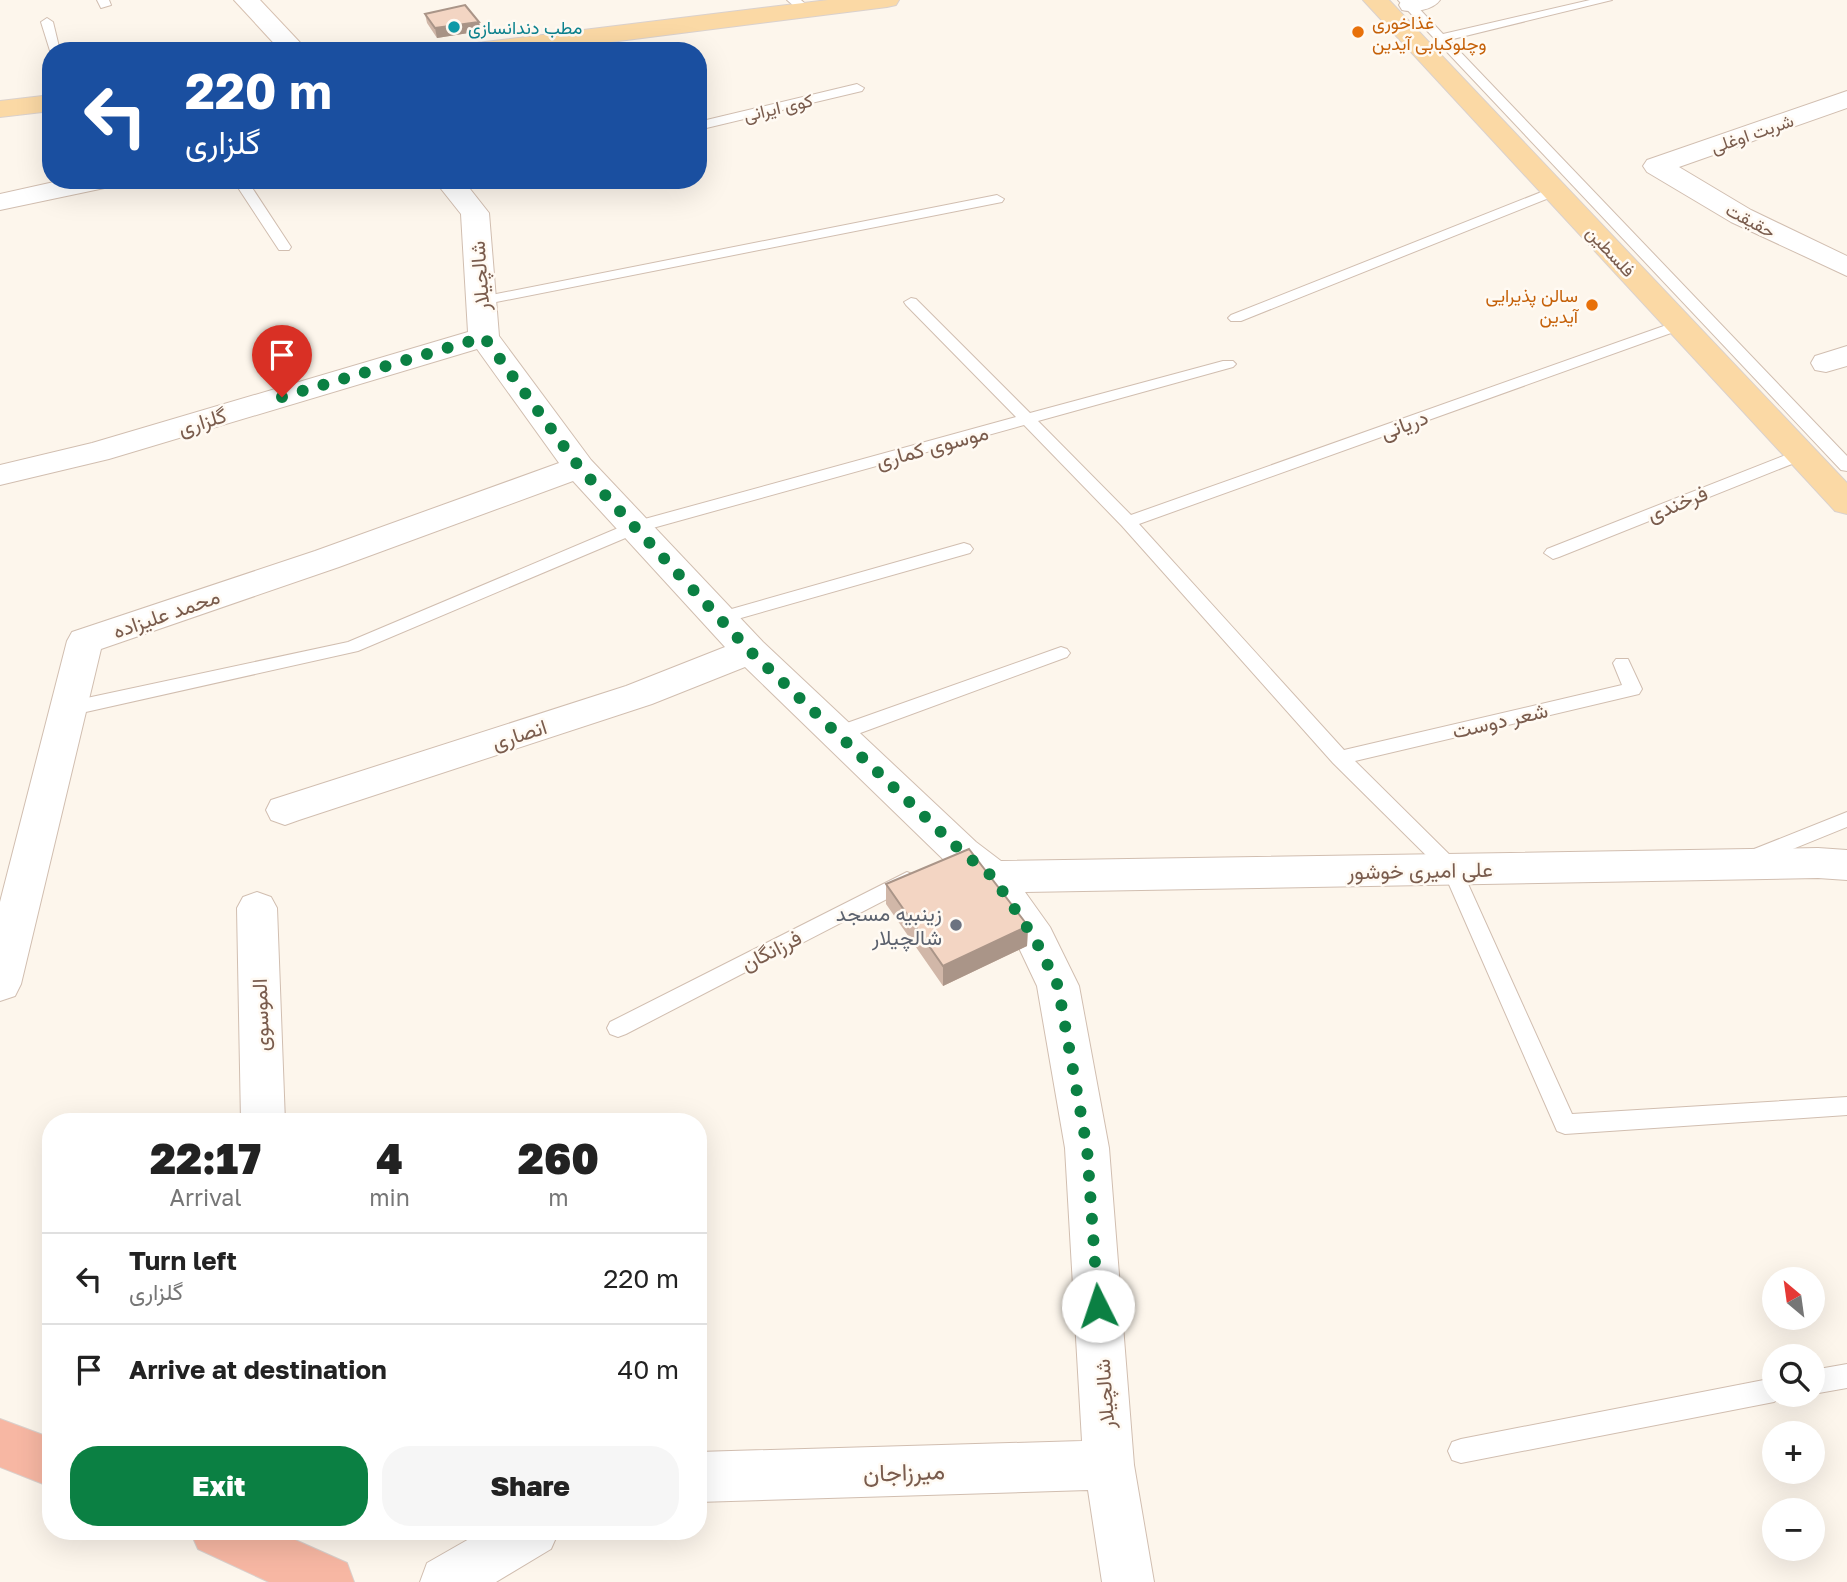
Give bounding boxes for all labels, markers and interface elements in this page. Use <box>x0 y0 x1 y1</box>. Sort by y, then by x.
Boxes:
place label: غذاخوری وچلوکبابی آیدین <box>1372 11 1486 56</box>
place label: مطب دندانسازی <box>468 16 582 39</box>
marker: مطب دندانسازی <box>446 19 462 35</box>
marker: غذاخوری وچلوکبابی آیدین <box>1350 24 1366 40</box>
text: 220 m <box>185 61 332 120</box>
icon: left <box>70 70 161 161</box>
street label: کوی ایرانی <box>741 88 815 127</box>
street label: شربت اوغلی <box>1708 109 1797 158</box>
text: گلزاری <box>185 123 261 161</box>
street label: حقیقت <box>1722 198 1780 242</box>
street label: فلسطین <box>1581 221 1640 282</box>
street label: شالچیلار <box>464 240 496 313</box>
place label: سالن پذیرایی آیدین <box>1485 284 1580 328</box>
marker: سالن پذیرایی آیدین <box>1584 297 1600 313</box>
pin <box>252 325 312 397</box>
icon: arrive <box>263 336 301 374</box>
street label: گلزاری <box>175 401 230 442</box>
street label: دریانی <box>1377 403 1432 446</box>
street label: موسوی کماری <box>873 419 991 474</box>
street label: فرخندی <box>1643 479 1712 528</box>
street label: محمد علیزاده <box>109 583 223 644</box>
street label: شعر دوست <box>1450 696 1551 745</box>
street label: انصاری <box>488 713 550 756</box>
street label: علی امیری خوشور <box>1346 856 1493 885</box>
place label: زینبیه مسجد شالچیلار <box>836 900 942 952</box>
marker: زینبیه مسجد شالچیلار <box>948 917 964 933</box>
street label: فرزانگان <box>736 924 806 977</box>
street label: الموسوی <box>246 978 275 1052</box>
text: 22:17 <box>150 1133 261 1183</box>
text: 4 <box>376 1133 403 1183</box>
text: 260 <box>518 1133 599 1183</box>
text: Arrival <box>170 1183 242 1211</box>
text: min <box>369 1183 410 1211</box>
text: m <box>548 1183 569 1211</box>
text: Turn left <box>129 1245 237 1276</box>
icon: left <box>70 1260 108 1298</box>
text: 220 m <box>603 1263 679 1294</box>
north arrow <box>1762 1267 1825 1330</box>
map controls <box>1762 1267 1825 1561</box>
position arrow <box>1061 1269 1135 1343</box>
text: گلزاری <box>129 1277 183 1305</box>
button: search <box>1762 1344 1825 1407</box>
icon: arrive <box>70 1351 108 1389</box>
text: Arrive at destination <box>129 1354 387 1385</box>
text: 40 m <box>618 1354 679 1385</box>
street label: شالچیلار <box>1089 1358 1121 1431</box>
button: + <box>1762 1421 1825 1484</box>
button: Exit <box>70 1446 368 1526</box>
button: Share <box>382 1446 679 1526</box>
street label: میرزاجان <box>863 1455 946 1489</box>
button: − <box>1762 1498 1825 1561</box>

